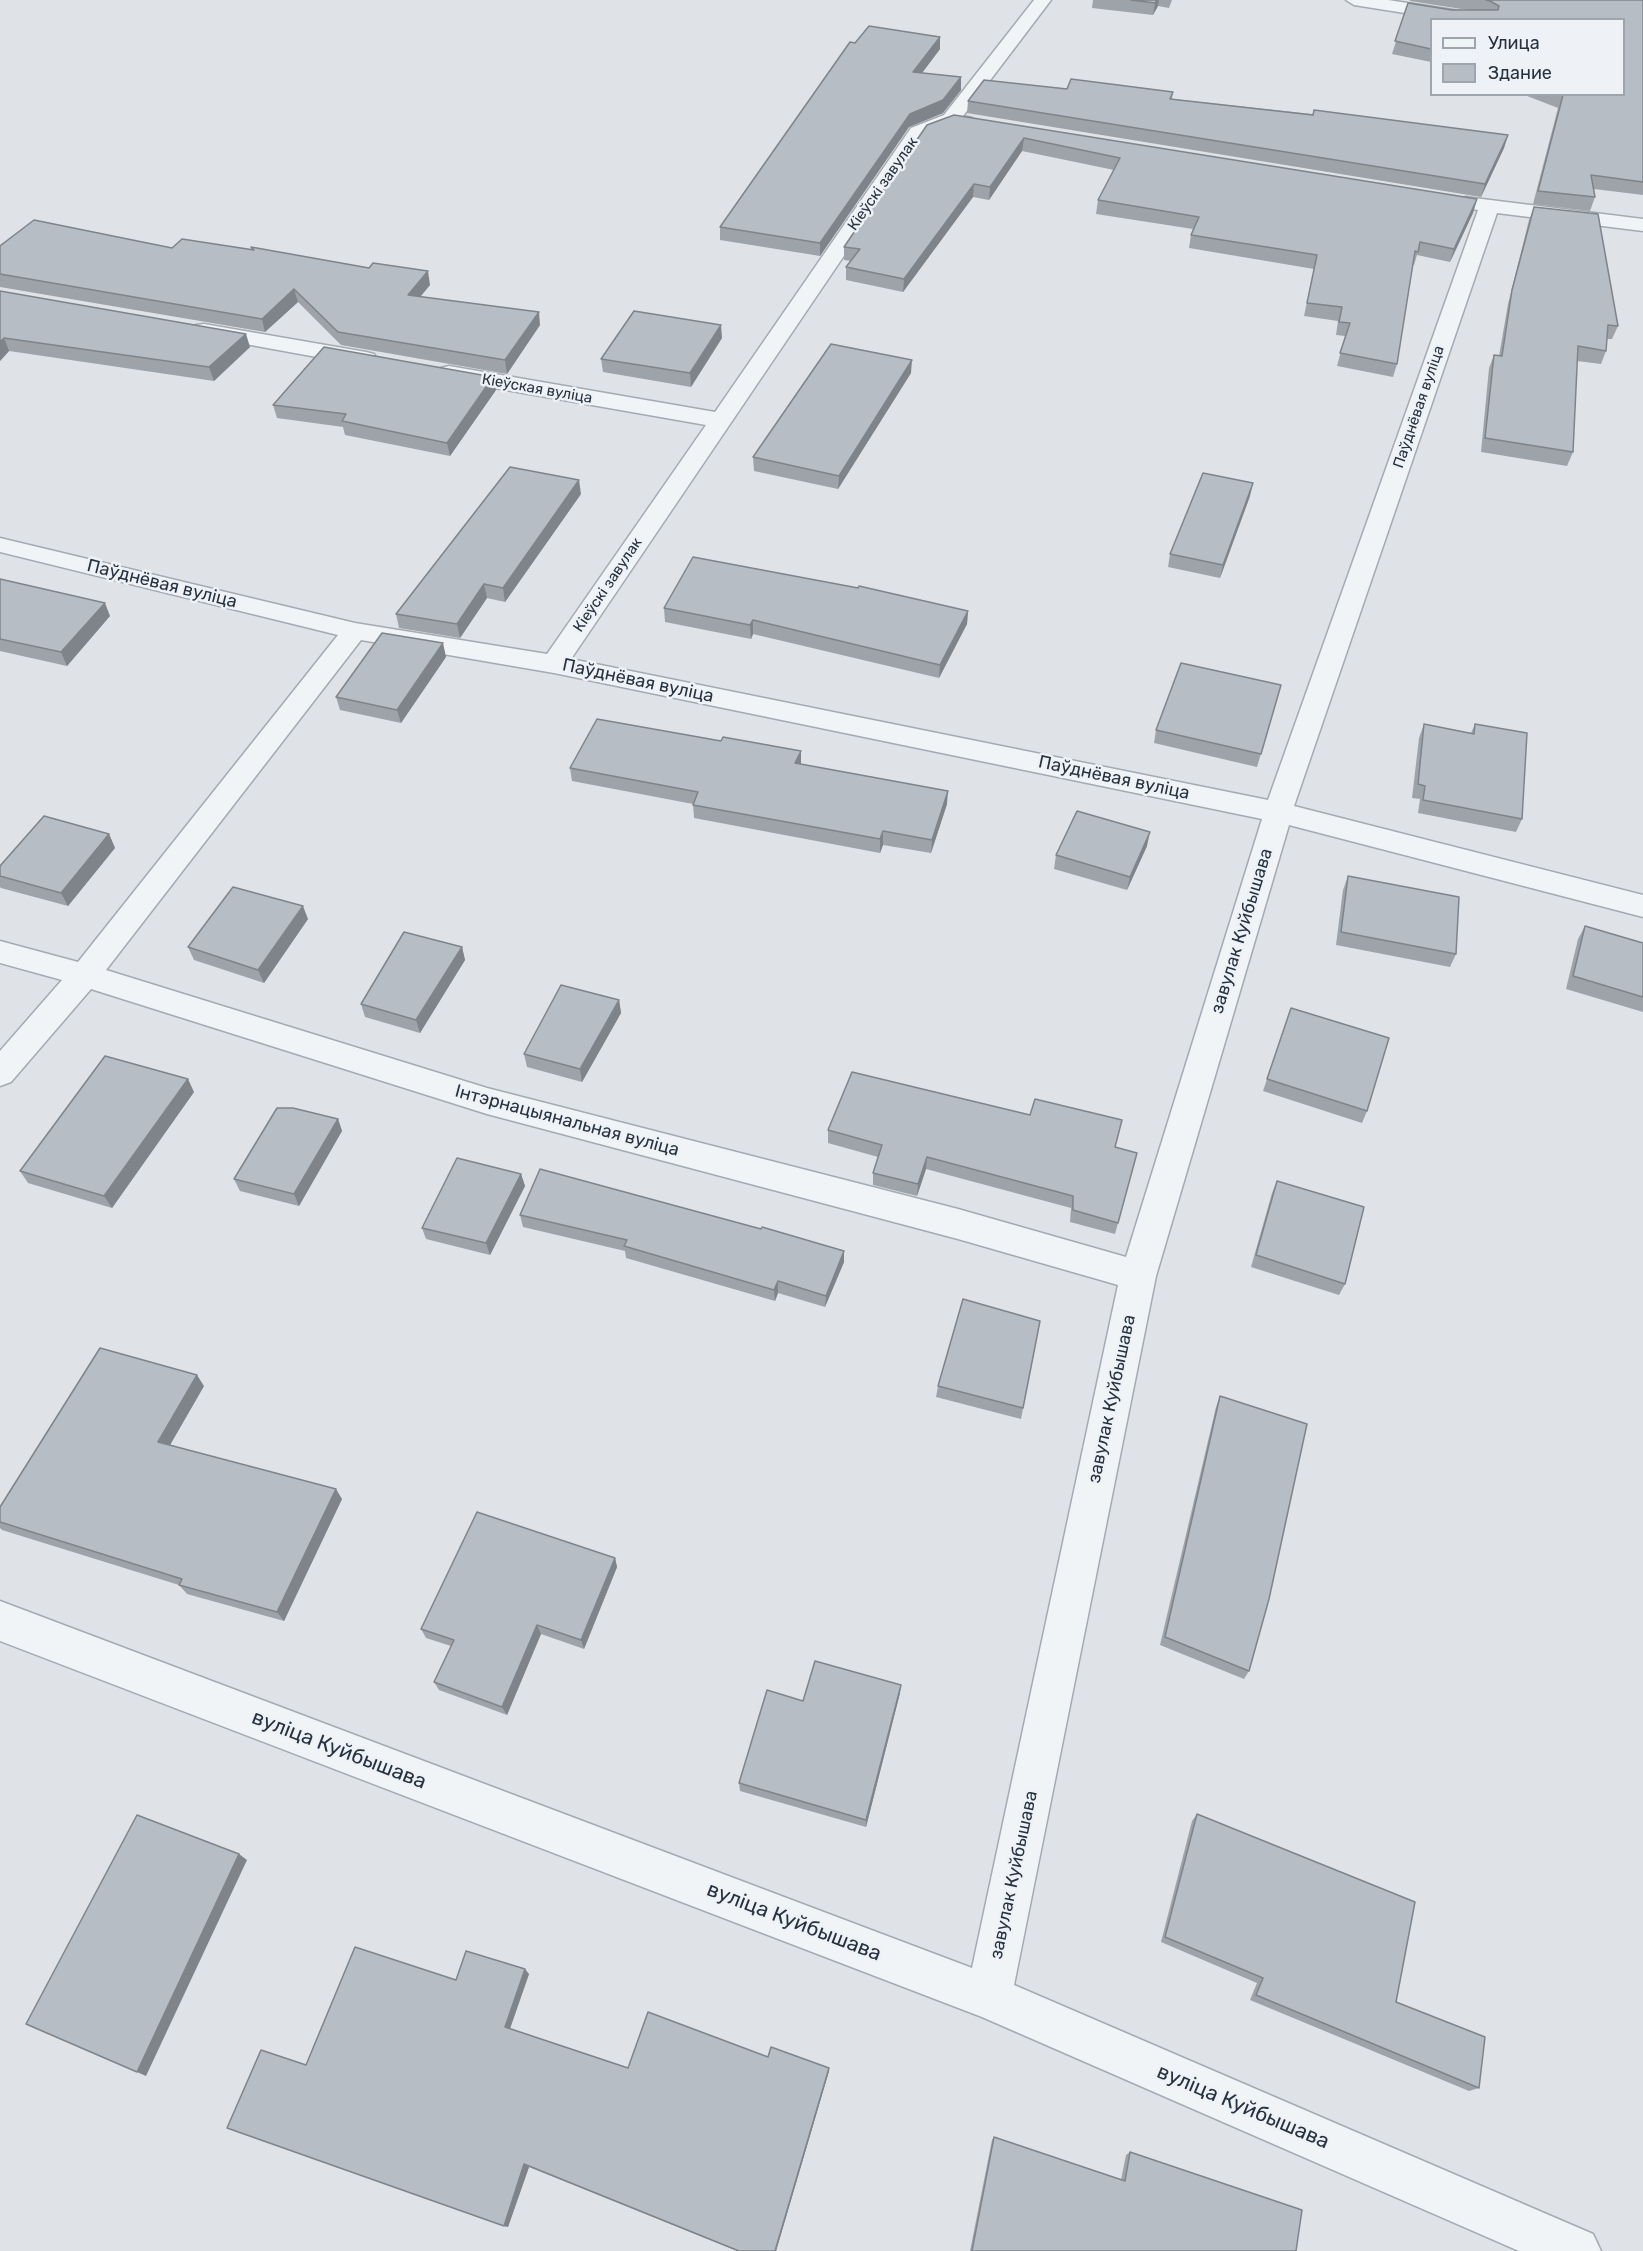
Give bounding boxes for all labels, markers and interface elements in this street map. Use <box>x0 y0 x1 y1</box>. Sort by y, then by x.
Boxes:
legend <box>1430 18 1625 96</box>
text: Улица <box>1488 32 1540 54</box>
text: Здание <box>1488 62 1552 84</box>
street label: Кіеўскі завулак <box>844 134 922 234</box>
street label: Паўднёвая вуліца <box>1390 343 1448 471</box>
street label: Кіеўская вуліца <box>480 370 594 408</box>
street label: Кіеўскі завулак <box>570 534 646 636</box>
street label: Паўднёвая вуліца <box>85 555 239 613</box>
street label: Паўднёвая вуліца <box>560 654 716 708</box>
street label: Паўднёвая вуліца <box>1036 751 1192 805</box>
street label: завулак Куйбышава <box>1207 846 1277 1016</box>
street label: Інтэрнацыянальная вуліца <box>453 1081 681 1161</box>
street label: завулак Куйбышава <box>1084 1313 1140 1485</box>
street label: вуліца Куйбышава <box>248 1705 430 1795</box>
street label: завулак Куйбышава <box>986 1789 1042 1961</box>
street label: вуліца Куйбышава <box>703 1877 885 1967</box>
street label: вуліца Куйбышава <box>1153 2059 1333 2155</box>

